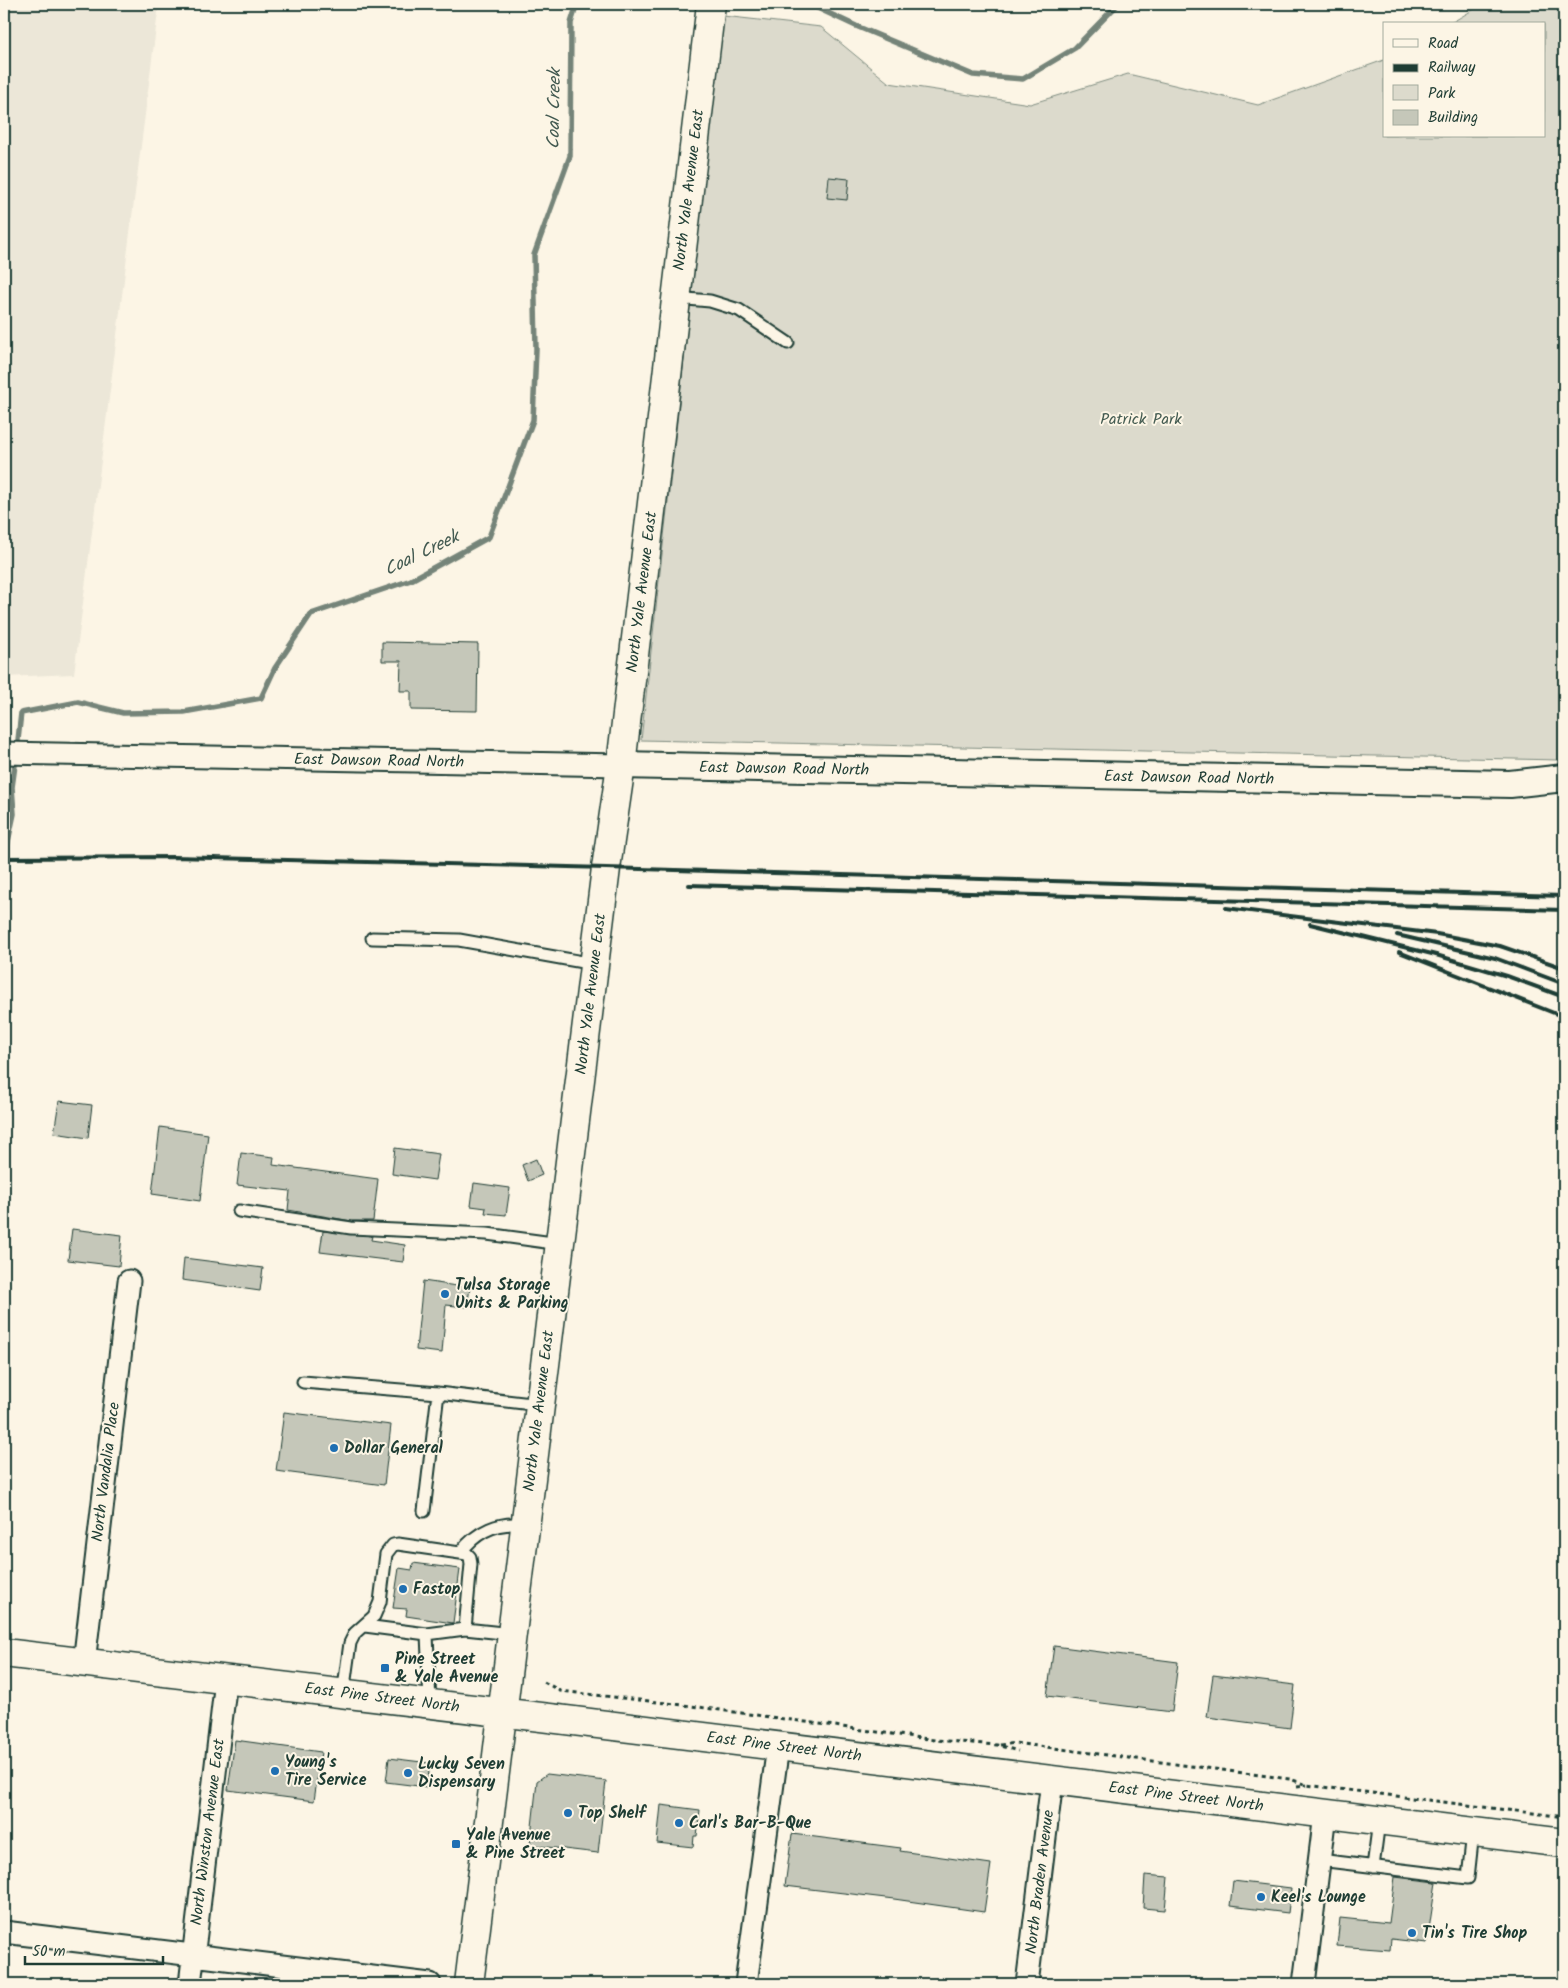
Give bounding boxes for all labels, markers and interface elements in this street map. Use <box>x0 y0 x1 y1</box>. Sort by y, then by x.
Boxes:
legend <box>1383 22 1546 138</box>
text: Road <box>1428 32 1459 56</box>
text: Railway <box>1428 56 1476 80</box>
water label: Coal Creek <box>540 66 570 149</box>
text: Park <box>1428 82 1456 106</box>
text: Building <box>1428 106 1478 130</box>
street label: North Yale Avenue East <box>667 107 711 272</box>
park label: Patrick Park <box>1100 407 1182 432</box>
street label: North Yale Avenue East <box>620 509 664 674</box>
water label: Coal Creek <box>380 522 467 585</box>
street label: East Dawson Road North <box>294 747 464 775</box>
street label: East Dawson Road North <box>699 755 869 783</box>
street label: East Dawson Road North <box>1104 764 1274 792</box>
street label: North Yale Avenue East <box>569 911 613 1076</box>
place label: Tulsa Storage Units & Parking <box>455 1273 568 1316</box>
marker: Tulsa Storage Units & Parking <box>439 1288 451 1300</box>
street label: North Yale Avenue East <box>517 1328 561 1493</box>
street label: North Vandalia Place <box>85 1401 127 1543</box>
place label: Dollar General <box>344 1436 444 1461</box>
marker: Dollar General <box>328 1442 340 1454</box>
place label: Fastop <box>413 1577 461 1602</box>
marker: Fastop <box>397 1583 409 1595</box>
place label: Pine Street & Yale Avenue <box>395 1647 498 1690</box>
marker: Pine Street & Yale Avenue <box>379 1662 391 1674</box>
street label: East Pine Street North <box>303 1676 461 1720</box>
street label: East Pine Street North <box>705 1725 863 1769</box>
street label: North Winston Avenue East <box>184 1736 232 1927</box>
place label: Young's Tire Service <box>285 1750 367 1793</box>
place label: Lucky Seven Dispensary <box>418 1752 505 1795</box>
marker: Young's Tire Service <box>269 1765 281 1777</box>
marker: Lucky Seven Dispensary <box>402 1767 414 1779</box>
street label: East Pine Street North <box>1107 1775 1265 1819</box>
place label: Top Shelf <box>578 1801 648 1826</box>
marker: Top Shelf <box>562 1807 574 1819</box>
street label: North Braden Avenue <box>1019 1809 1061 1955</box>
place label: Carl's Bar-B-Que <box>689 1811 811 1836</box>
marker: Carl's Bar-B-Que <box>673 1817 685 1829</box>
place label: Yale Avenue & Pine Street <box>466 1823 566 1866</box>
marker: Yale Avenue & Pine Street <box>450 1838 462 1850</box>
place label: Keel's Lounge <box>1271 1885 1366 1910</box>
marker: Keel's Lounge <box>1255 1891 1267 1903</box>
place label: Tin's Tire Shop <box>1422 1921 1528 1946</box>
marker: Tin's Tire Shop <box>1406 1927 1418 1939</box>
scale bar <box>25 1933 162 1965</box>
text: 50 m <box>32 1940 66 1964</box>

